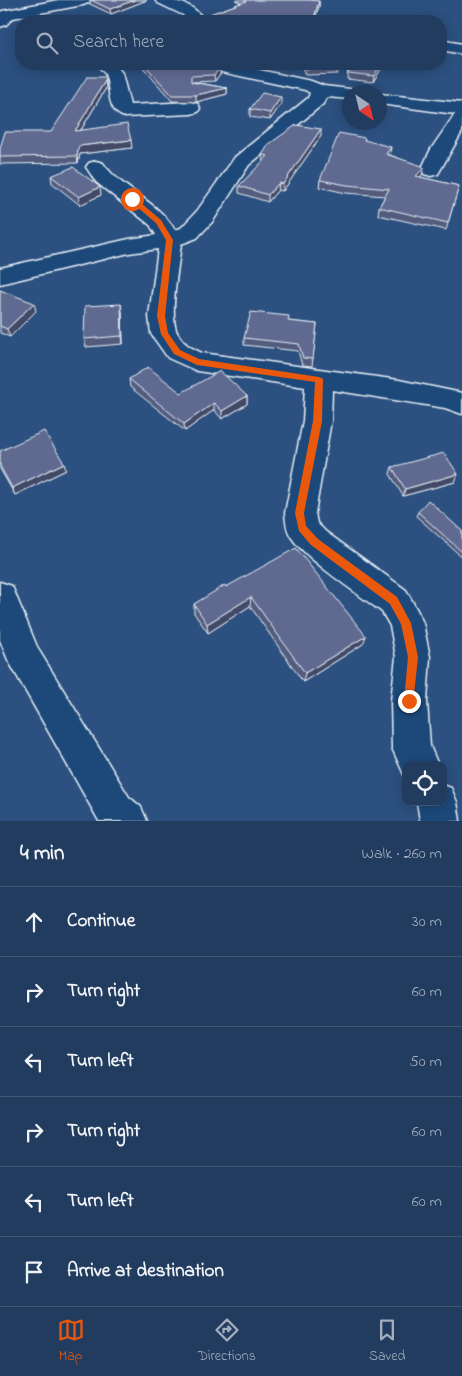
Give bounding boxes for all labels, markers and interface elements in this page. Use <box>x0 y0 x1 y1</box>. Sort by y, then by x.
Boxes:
search box <box>15 15 447 70</box>
icon: search <box>33 29 61 57</box>
text: Search here <box>73 29 164 56</box>
north arrow <box>342 85 387 130</box>
route start <box>121 188 144 211</box>
route end <box>398 690 421 713</box>
map controls <box>402 761 447 806</box>
button: locate <box>402 761 447 806</box>
text: 4 min <box>20 839 64 869</box>
text: Walk · 260 m <box>362 842 442 866</box>
icon: ahead <box>20 908 48 936</box>
text: Continue <box>67 908 135 935</box>
text: 30 m <box>412 910 442 934</box>
icon: right <box>20 978 48 1006</box>
text: Turn right <box>67 978 140 1005</box>
text: 60 m <box>412 980 442 1004</box>
icon: left <box>20 1048 48 1076</box>
text: Turn left <box>67 1048 134 1075</box>
text: 50 m <box>410 1050 442 1074</box>
icon: right <box>20 1118 48 1146</box>
text: Turn right <box>67 1118 140 1145</box>
text: 60 m <box>412 1120 442 1144</box>
icon: left <box>20 1188 48 1216</box>
text: Turn left <box>67 1188 134 1215</box>
text: 60 m <box>412 1190 442 1214</box>
icon: arrive <box>20 1258 48 1286</box>
text: Arrive at destination <box>67 1258 224 1285</box>
tab: Map <box>57 1316 85 1367</box>
tab: Directions <box>198 1316 256 1367</box>
tab: Saved <box>369 1316 405 1367</box>

